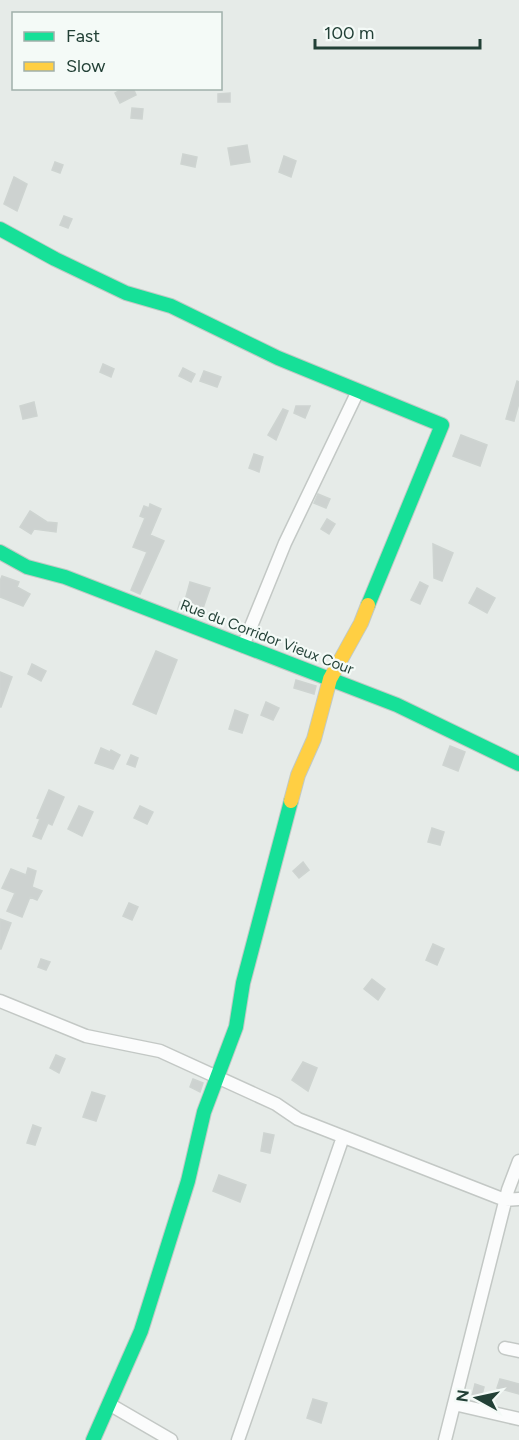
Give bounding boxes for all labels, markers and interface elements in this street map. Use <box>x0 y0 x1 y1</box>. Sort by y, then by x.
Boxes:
legend <box>12 12 222 90</box>
scale bar <box>315 12 480 50</box>
text: 100 m <box>324 22 374 44</box>
text: Fast <box>66 25 100 47</box>
text: Slow <box>66 55 105 77</box>
street label: Rue du Corridor Vieux Cour <box>178 596 356 678</box>
north arrow <box>447 1368 507 1428</box>
text: N <box>452 1389 473 1403</box>

